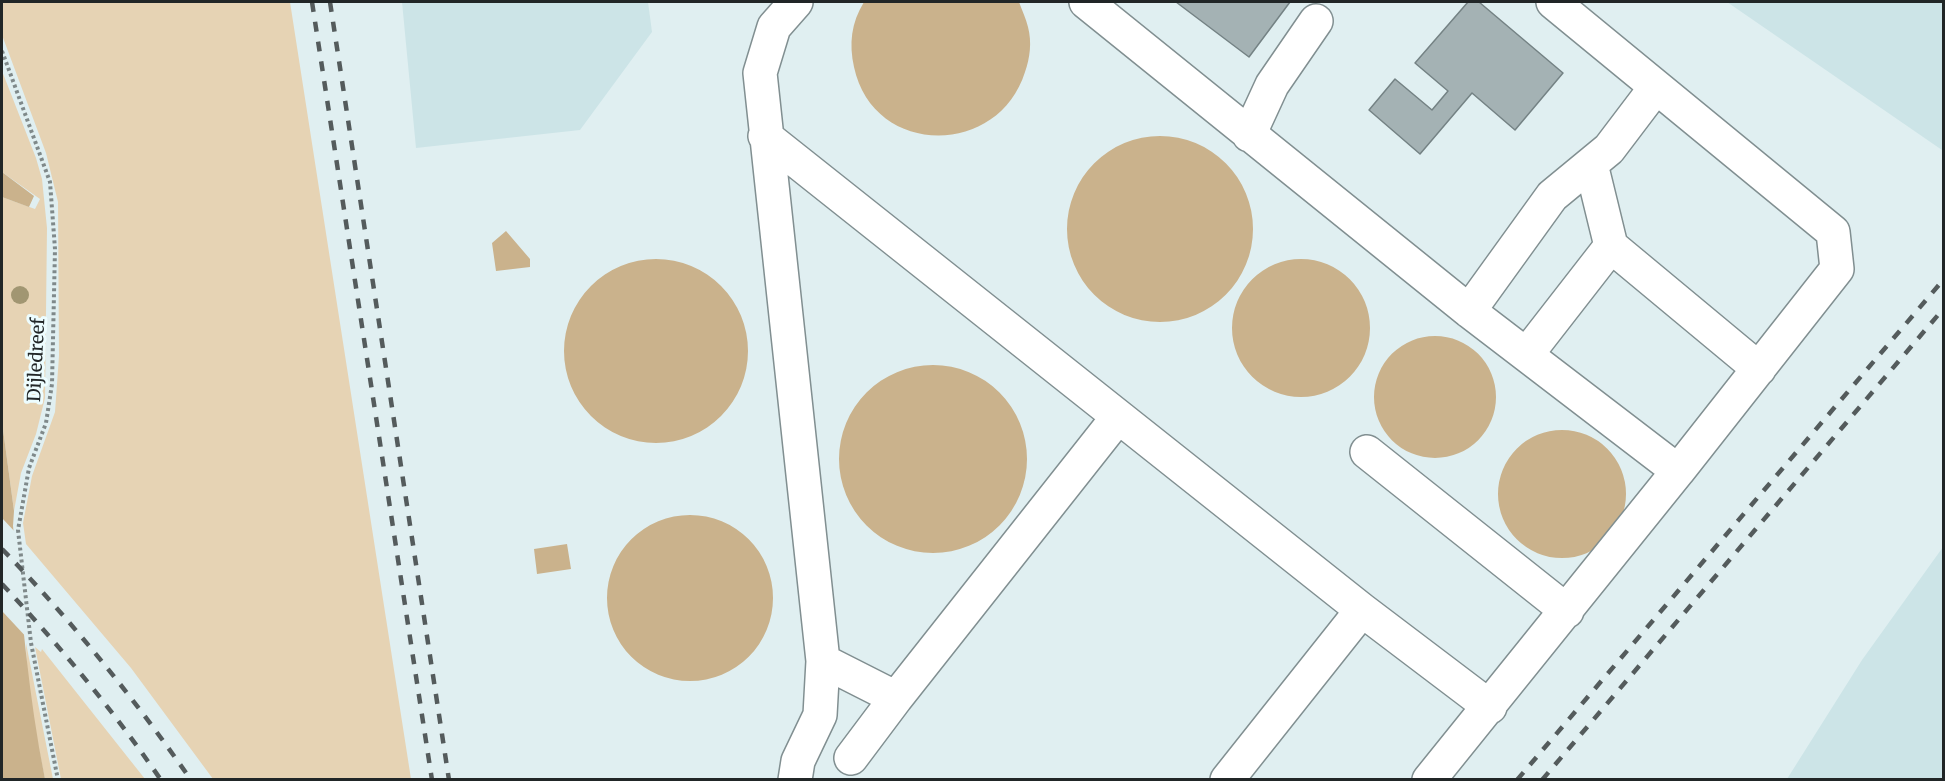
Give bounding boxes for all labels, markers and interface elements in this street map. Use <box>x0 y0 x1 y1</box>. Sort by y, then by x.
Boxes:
street label: Dijledreef <box>24 318 50 402</box>

